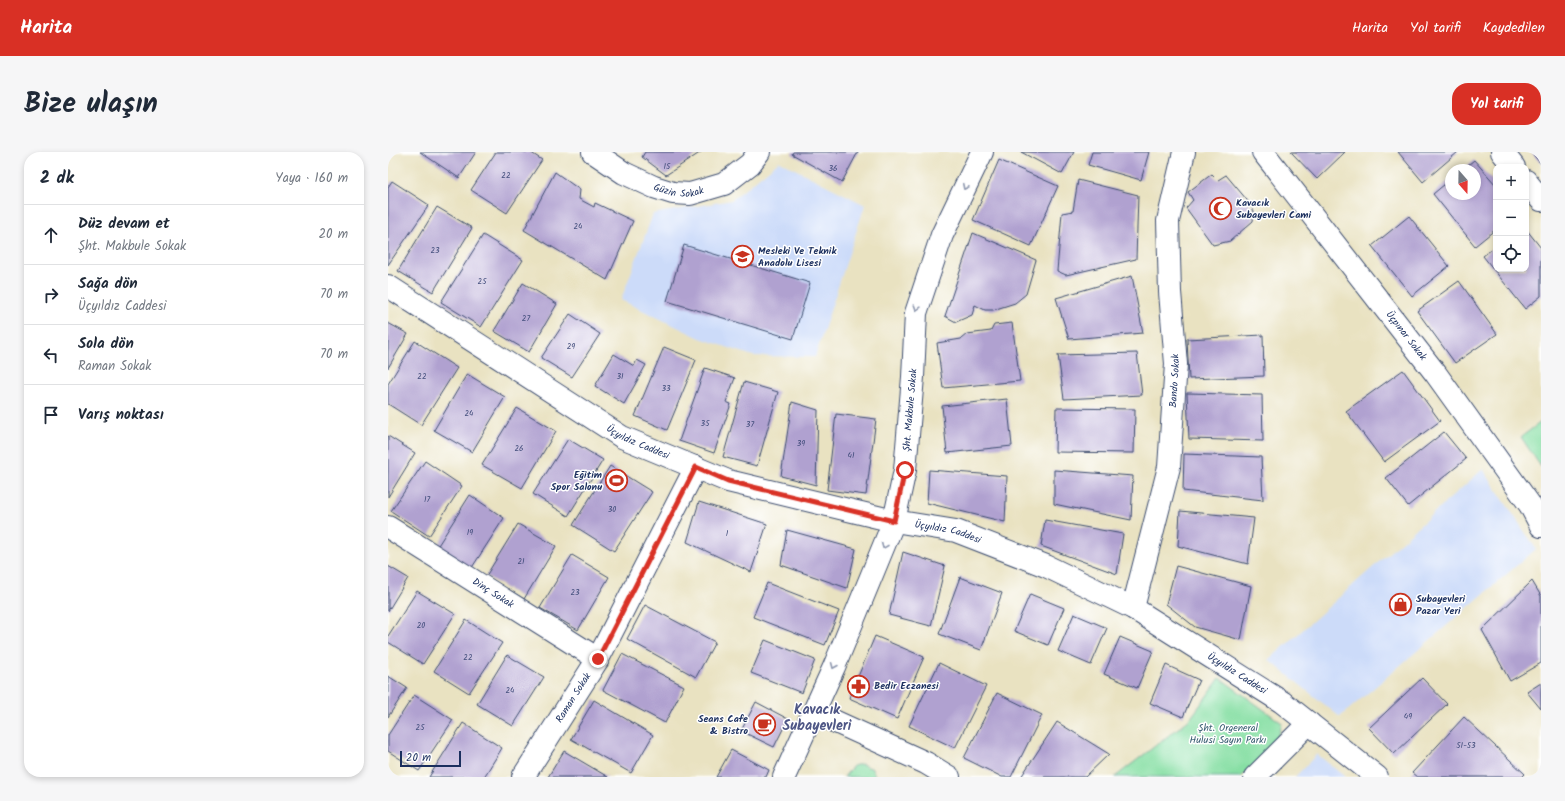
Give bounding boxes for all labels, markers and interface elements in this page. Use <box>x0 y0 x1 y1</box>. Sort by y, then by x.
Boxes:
text: Harita <box>20 13 72 43</box>
text: Harita <box>1352 17 1388 39</box>
text: Yol tarifi <box>1410 17 1461 39</box>
text: Kaydedilen <box>1483 17 1545 39</box>
text: Bize ulaşın <box>24 82 158 127</box>
button: Yol tarifi <box>1452 83 1541 125</box>
house number: 15 <box>664 160 671 173</box>
house number: 36 <box>828 162 838 175</box>
north arrow <box>1445 164 1481 200</box>
map controls <box>1493 164 1529 272</box>
button: + <box>1493 164 1529 200</box>
text: 2 dk <box>40 165 74 192</box>
text: Yaya · 160 m <box>275 168 348 189</box>
house number: 22 <box>501 169 511 182</box>
street label: Güzin Sokak <box>652 179 706 202</box>
one-way arrow <box>962 183 970 190</box>
place label: Kavacık Subayevleri Cami <box>1236 195 1312 223</box>
mosque icon: Kavacık Subayevleri Cami <box>1207 196 1233 222</box>
button: − <box>1493 200 1529 236</box>
text: Düz devam et <box>78 212 170 236</box>
house number: 24 <box>573 220 583 233</box>
icon: ahead <box>40 224 62 246</box>
text: 20 m <box>318 224 348 245</box>
text: Şht. Makbule Sokak <box>78 236 186 257</box>
button: locate <box>1493 236 1529 272</box>
place label: Mesleki Ve Teknik Anadolu Lisesi <box>758 243 837 271</box>
house number: 23 <box>430 244 440 257</box>
school or university icon: Mesleki Ve Teknik Anadolu Lisesi <box>730 244 756 270</box>
text: Sağa dön <box>78 272 138 296</box>
house number: 25 <box>478 275 487 288</box>
icon: right <box>40 284 62 306</box>
text: 70 m <box>320 284 348 305</box>
text: Üçyıldız Caddesi <box>78 296 166 317</box>
one-way arrow <box>913 304 922 311</box>
street label: Üçpınar Sokak <box>1382 308 1431 364</box>
house number: 27 <box>522 312 530 325</box>
text: Sola dön <box>78 332 134 356</box>
house number: 29 <box>567 340 575 353</box>
icon: left <box>40 344 62 366</box>
text: 70 m <box>320 344 348 365</box>
street label: Bando Sokak <box>1165 353 1184 408</box>
text: Raman Sokak <box>78 356 151 377</box>
street label: Şht. Makbule Sokak <box>899 368 921 452</box>
house number: 22 <box>417 370 427 383</box>
house number: 31 <box>616 370 624 383</box>
house number: 33 <box>661 382 671 395</box>
text: Varış noktası <box>78 403 164 427</box>
icon: arrive <box>40 404 62 426</box>
house number: 24 <box>464 407 474 420</box>
house number: 35 <box>701 417 710 430</box>
house number: 37 <box>746 418 754 431</box>
street label: Üçyıldız Caddesi <box>603 421 672 464</box>
house number: 39 <box>797 437 805 450</box>
house number: 26 <box>514 442 524 455</box>
house number: 41 <box>848 449 855 462</box>
route start <box>896 461 914 479</box>
place label: Eğitim Spor Salonu <box>551 467 602 495</box>
sports icon: Eğitim Spor Salonu <box>604 468 630 494</box>
house number: 17 <box>424 493 430 506</box>
house number: 30 <box>608 503 616 516</box>
street label: Üçyıldız Caddesi <box>913 516 984 548</box>
house number: 19 <box>467 526 473 539</box>
house number: 1 <box>726 527 729 540</box>
one-way arrow <box>880 542 888 549</box>
house number: 21 <box>517 555 525 568</box>
street label: Dinç Sokak <box>469 574 517 612</box>
house number: 23 <box>570 586 580 599</box>
place label: Subayevleri Pazar Yeri <box>1416 591 1466 619</box>
shop icon: Subayevleri Pazar Yeri <box>1388 592 1414 618</box>
house number: 20 <box>417 619 425 632</box>
street label: Üçyıldız Caddesi <box>1204 649 1271 699</box>
route end <box>589 650 607 668</box>
house number: 22 <box>463 651 473 664</box>
one-way arrow <box>831 662 839 670</box>
street label: Raman Sokak <box>552 669 595 726</box>
pharmacy icon: Bedir Eczanesi <box>845 673 871 699</box>
place label: Bedir Eczanesi <box>874 678 939 694</box>
house number: 24 <box>505 684 515 697</box>
district label: Kavacık Subayevleri <box>783 699 852 737</box>
house number: 49 <box>1404 710 1412 723</box>
place label: Seans Cafe & Bistro <box>698 711 748 739</box>
cafe icon: Seans Cafe & Bistro <box>751 712 777 738</box>
park label: Şht. Orgeneral Hulusi Sayın Parkı <box>1190 720 1267 748</box>
house number: 25 <box>416 721 425 734</box>
house number: 51-53 <box>1456 739 1476 752</box>
scale bar <box>400 749 461 768</box>
text: 20 m <box>406 749 431 767</box>

